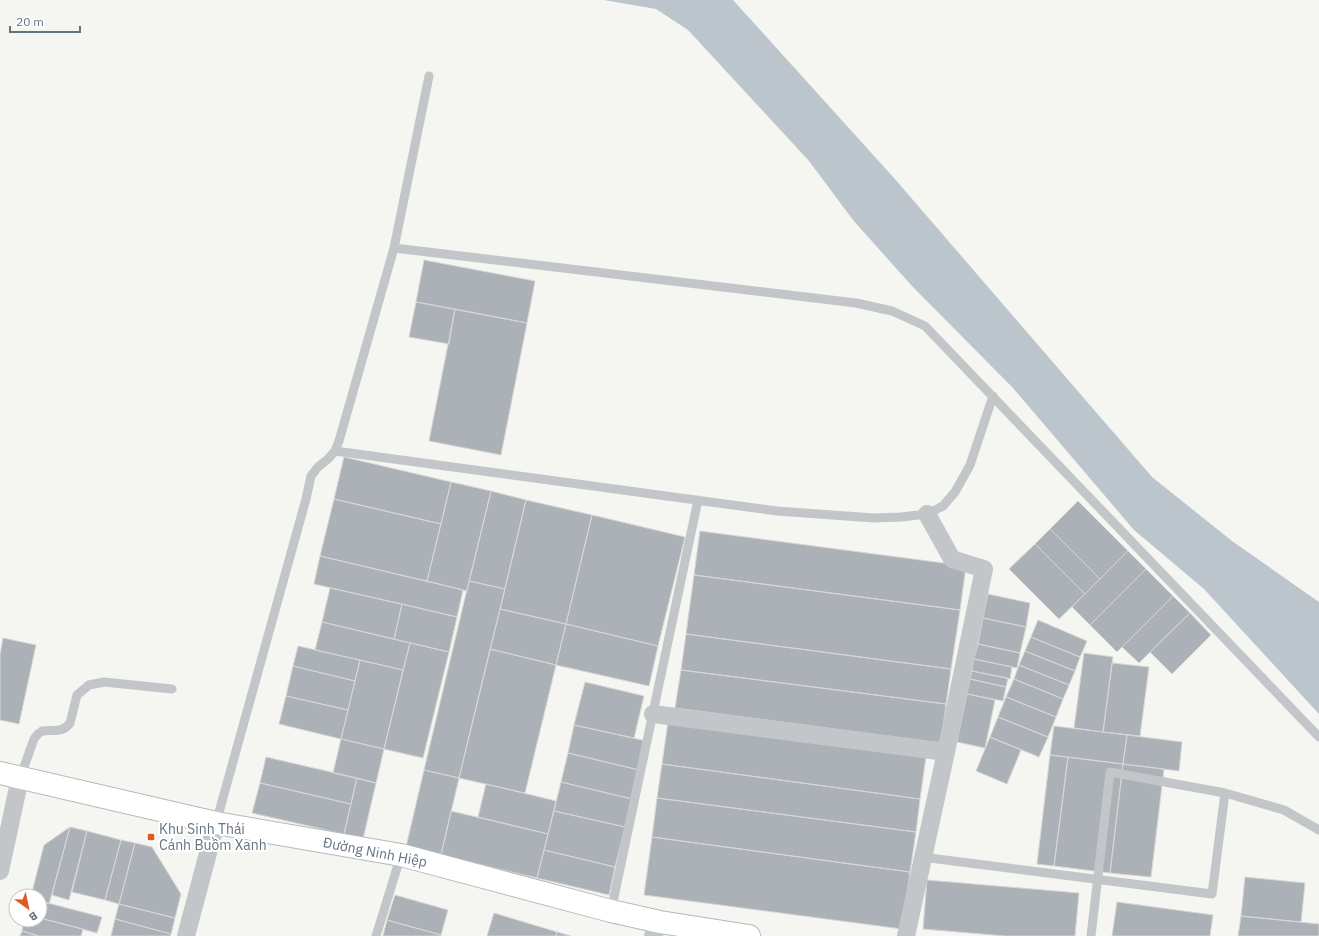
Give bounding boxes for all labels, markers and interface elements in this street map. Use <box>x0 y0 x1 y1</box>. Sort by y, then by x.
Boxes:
scale bar <box>10 8 80 34</box>
text: 20 m <box>16 14 44 29</box>
place label: Khu Sinh Thái Cánh Buồm Xanh <box>159 820 267 854</box>
marker: Khu Sinh Thái Cánh Buồm Xanh <box>146 832 156 842</box>
street label: Đường Ninh Hiệp <box>321 833 429 871</box>
north arrow <box>8 888 48 928</box>
text: B <box>27 909 40 924</box>

